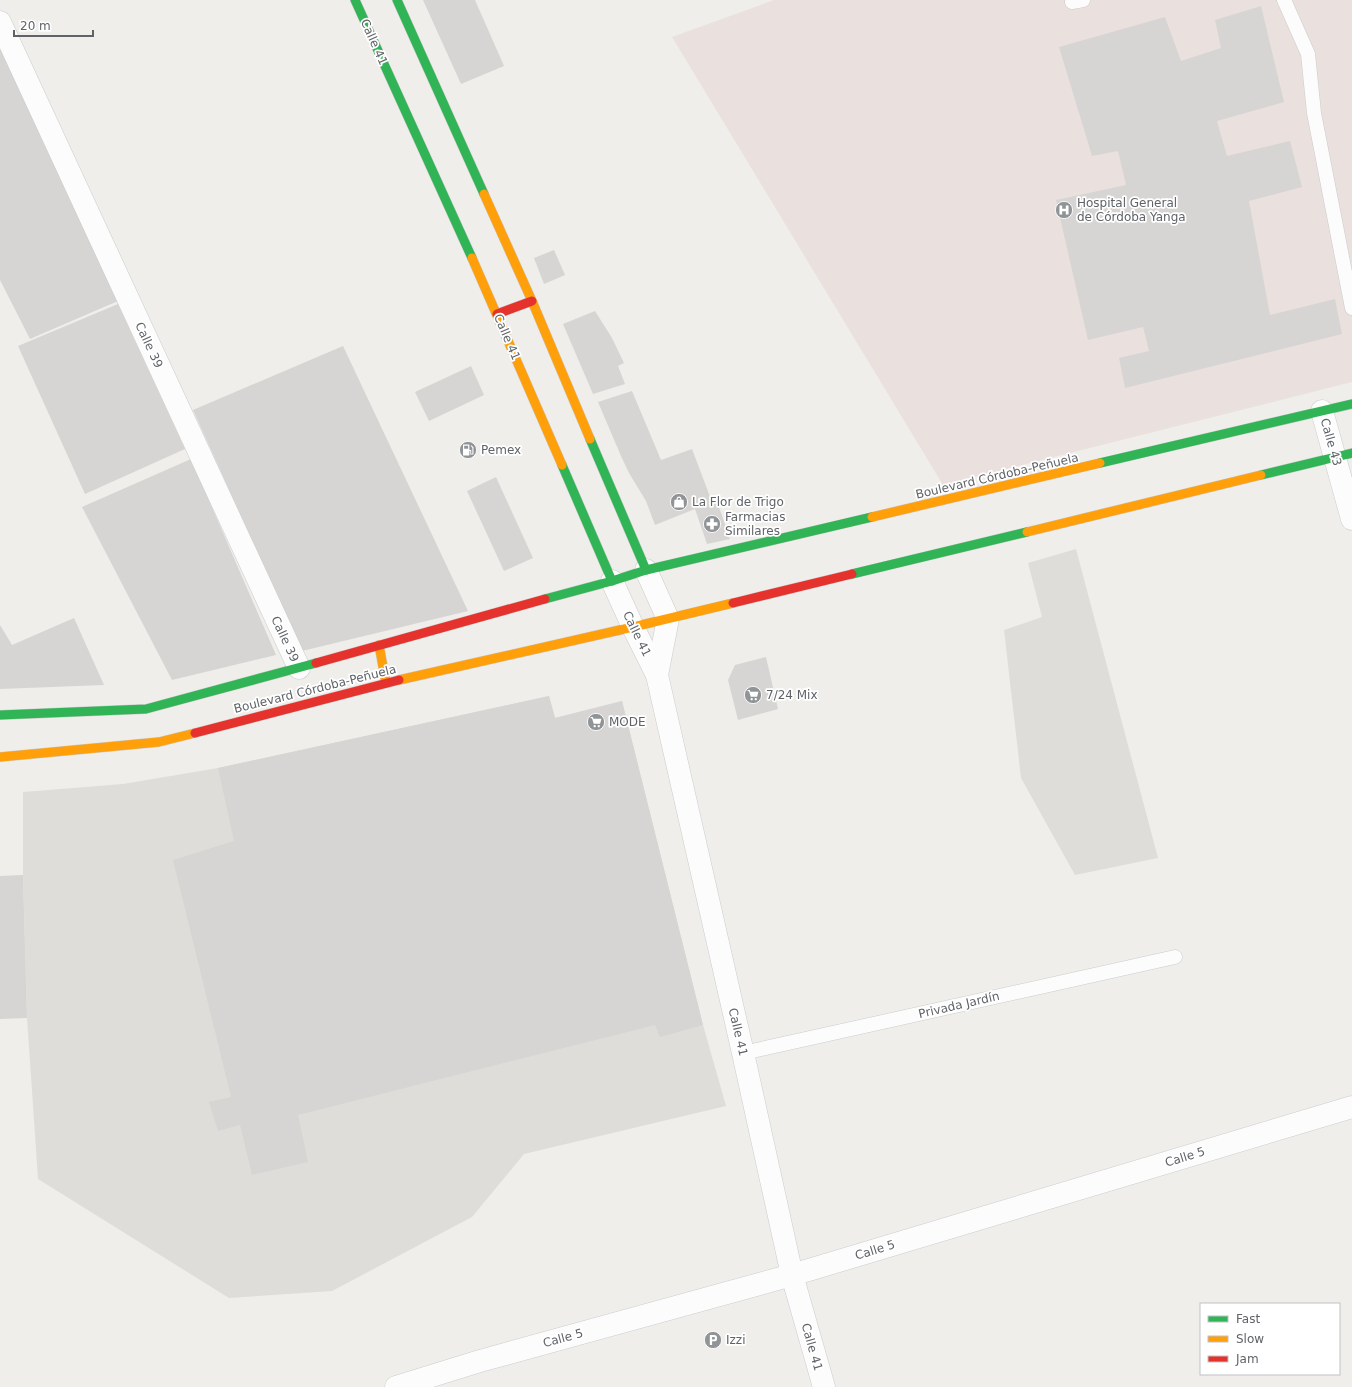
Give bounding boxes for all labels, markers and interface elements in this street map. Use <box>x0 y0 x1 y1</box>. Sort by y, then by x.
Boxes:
scale bar <box>14 12 93 38</box>
street label: Calle 41 <box>358 17 390 67</box>
text: 20 m <box>20 19 51 33</box>
place label: Hospital General de Córdoba Yanga <box>1077 196 1186 224</box>
hospital icon: Hospital General de Córdoba Yanga <box>1054 200 1074 220</box>
street label: Calle 41 <box>491 312 523 362</box>
street label: Calle 39 <box>132 320 166 370</box>
street label: Calle 43 <box>1318 417 1344 467</box>
fuel station icon: Pemex <box>458 440 478 460</box>
place label: Pemex <box>481 443 521 457</box>
street label: Boulevard Córdoba-Peñuela <box>914 450 1080 502</box>
shop icon: La Flor de Trigo <box>669 492 689 512</box>
place label: La Flor de Trigo <box>692 495 784 509</box>
place label: Farmacias Similares <box>725 510 785 538</box>
pharmacy icon: Farmacias Similares <box>702 514 722 534</box>
street label: Calle 41 <box>620 609 654 659</box>
street label: Calle 39 <box>268 614 302 664</box>
street label: Boulevard Córdoba-Peñuela <box>232 662 398 716</box>
supermarket icon: 7/24 Mix <box>743 685 763 705</box>
place label: 7/24 Mix <box>766 688 818 702</box>
supermarket icon: MODE <box>586 712 606 732</box>
place label: MODE <box>609 715 646 729</box>
street label: Privada Jardín <box>917 989 1001 1021</box>
street label: Calle 41 <box>726 1007 750 1057</box>
street label: Calle 5 <box>1163 1144 1207 1170</box>
street label: Calle 5 <box>853 1237 897 1263</box>
legend <box>1200 1303 1340 1375</box>
text: Fast <box>1236 1312 1260 1326</box>
street label: Calle 41 <box>799 1322 825 1372</box>
street label: Calle 5 <box>541 1326 585 1350</box>
parking icon: Izzi <box>703 1330 723 1350</box>
text: Slow <box>1236 1332 1264 1346</box>
place label: Izzi <box>726 1333 745 1347</box>
text: Jam <box>1235 1352 1259 1366</box>

